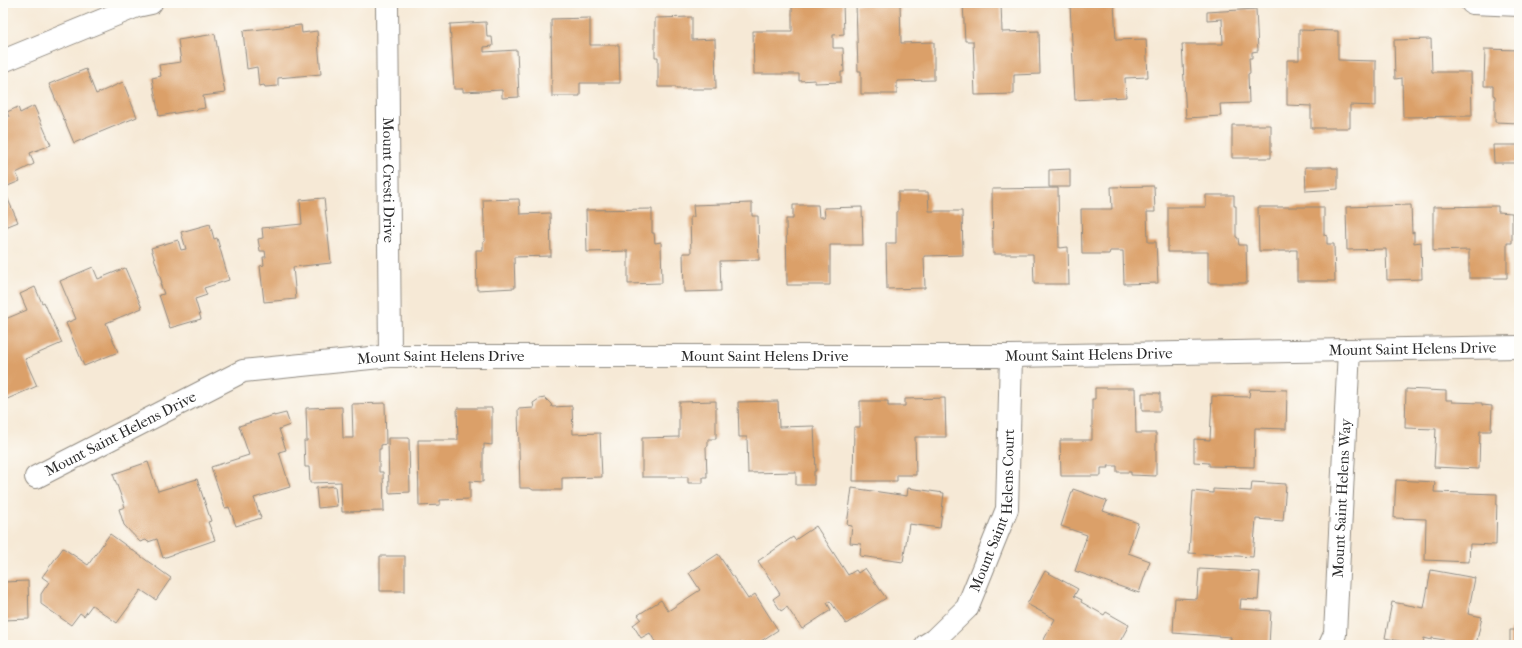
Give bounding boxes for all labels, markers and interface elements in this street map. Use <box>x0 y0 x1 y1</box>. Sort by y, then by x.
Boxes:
street label: Mount Cresti Drive <box>379 117 398 244</box>
street label: Mount Saint Helens Drive <box>1329 338 1497 359</box>
street label: Mount Saint Helens Drive <box>1005 344 1173 365</box>
street label: Mount Saint Helens Drive <box>356 347 525 368</box>
street label: Mount Saint Helens Drive <box>681 347 849 365</box>
street label: Mount Saint Helens Drive <box>42 387 200 480</box>
street label: Mount Saint Helens Way <box>1329 417 1355 578</box>
street label: Mount Saint Helens Court <box>965 428 1018 595</box>

